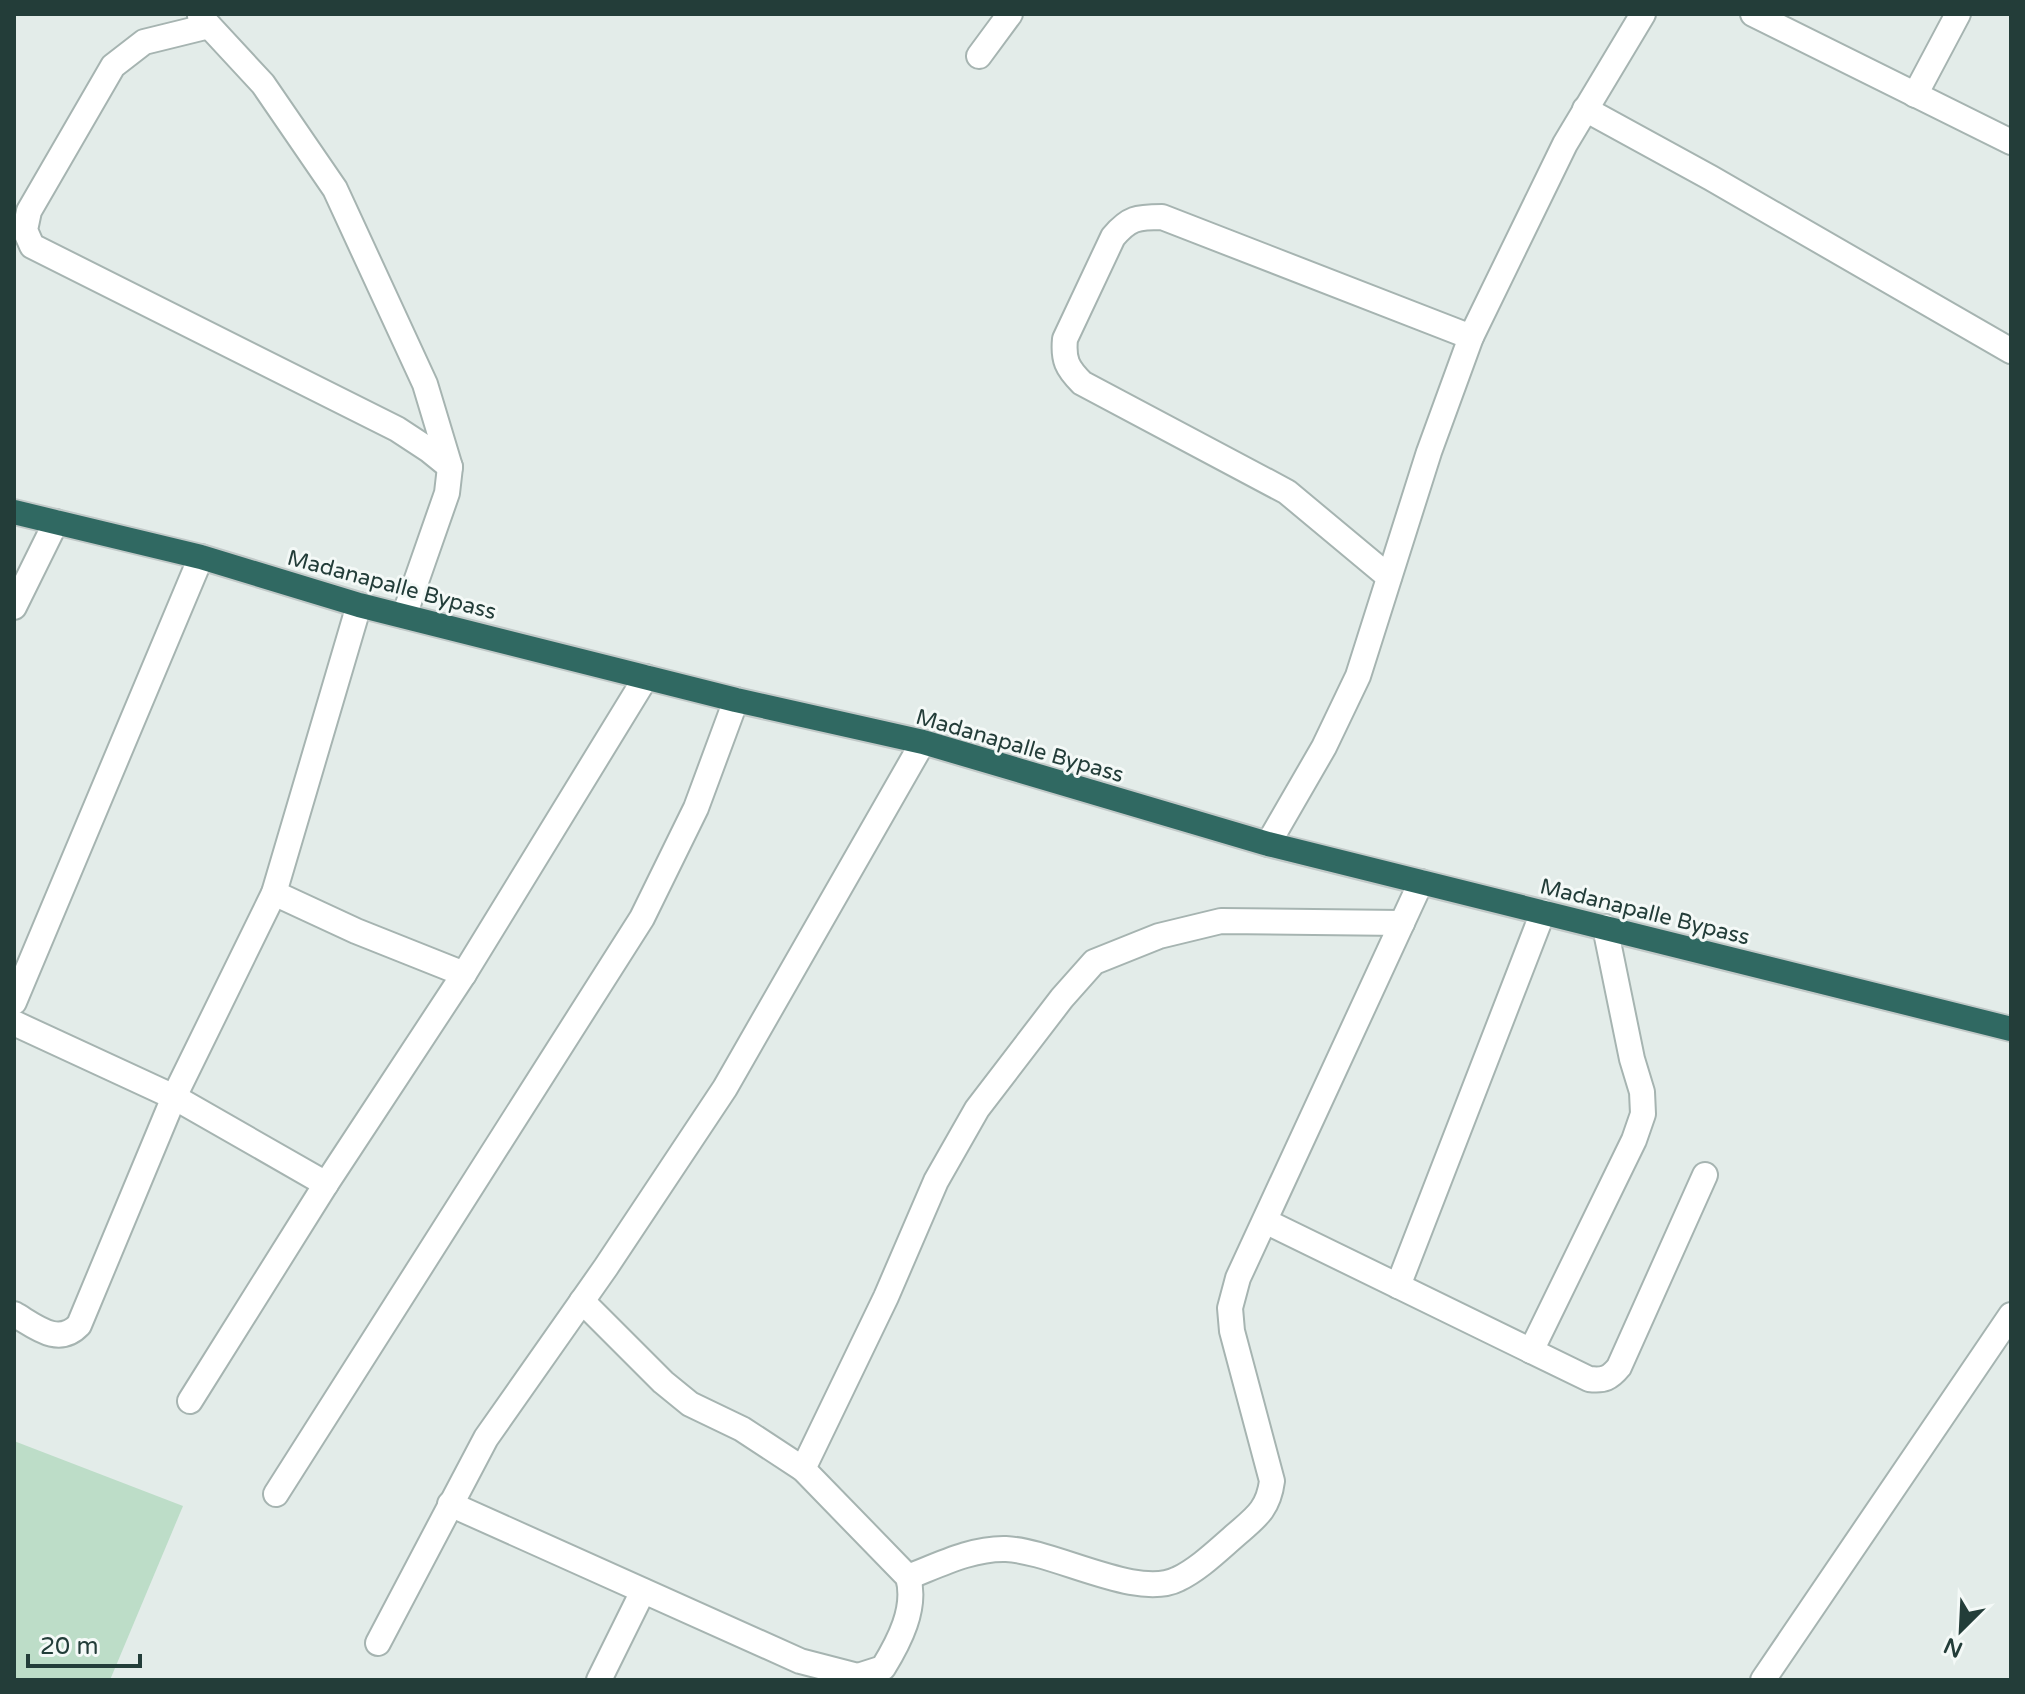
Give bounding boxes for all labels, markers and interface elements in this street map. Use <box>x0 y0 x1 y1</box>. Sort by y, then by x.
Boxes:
street label: Madanapalle Bypass <box>284 545 499 625</box>
street label: Madanapalle Bypass <box>913 704 1127 788</box>
street label: Madanapalle Bypass <box>1537 873 1752 951</box>
north arrow <box>1921 1590 2001 1670</box>
scale bar <box>28 1618 140 1668</box>
text: 20 m <box>40 1632 98 1661</box>
text: N <box>1940 1632 1967 1663</box>

